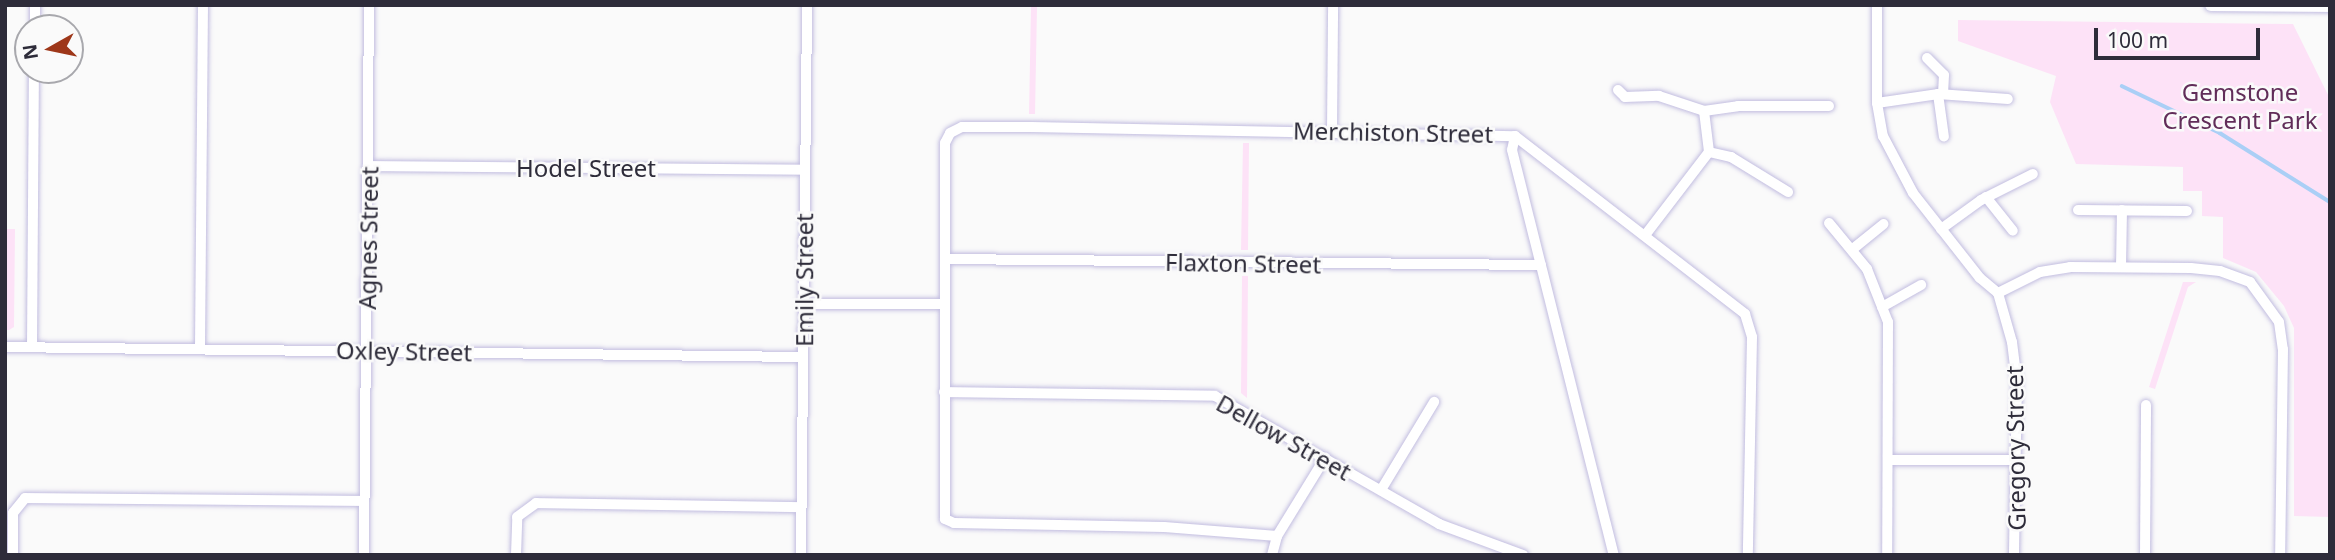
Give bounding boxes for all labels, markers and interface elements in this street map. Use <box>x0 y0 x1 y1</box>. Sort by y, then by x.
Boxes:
north arrow <box>14 14 84 84</box>
scale bar <box>2097 14 2263 58</box>
text: 100 m <box>2107 26 2168 54</box>
text: N <box>16 42 44 62</box>
park label: Gemstone Crescent Park <box>2162 78 2318 134</box>
street label: Merchiston Street <box>1293 116 1493 148</box>
street label: Hodel Street <box>516 154 656 182</box>
street label: Agnes Street <box>352 166 384 310</box>
street label: Emily Street <box>790 213 818 347</box>
street label: Flaxton Street <box>1165 247 1321 279</box>
street label: Oxley Street <box>336 335 472 367</box>
street label: Gregory Street <box>1999 365 2031 531</box>
street label: Dellow Street <box>1212 388 1356 486</box>

